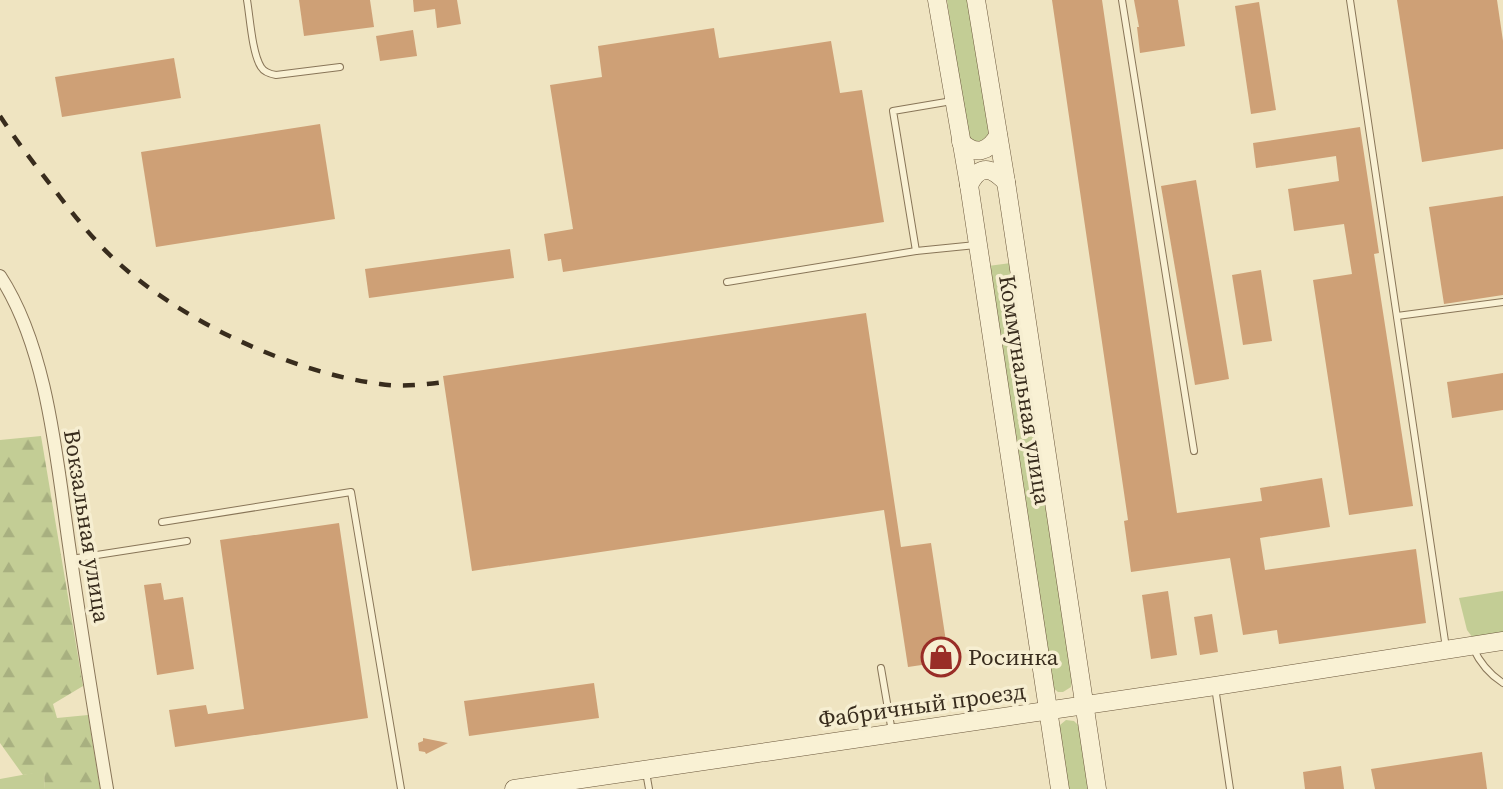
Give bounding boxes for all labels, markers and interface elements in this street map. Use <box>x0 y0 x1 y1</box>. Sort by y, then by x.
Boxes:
street label: Коммунальная улица <box>991 273 1059 507</box>
street label: Вокзальная улица <box>56 427 118 625</box>
shop icon: Росинка <box>920 636 962 678</box>
place label: Росинка <box>968 641 1059 673</box>
street label: Фабричный проезд <box>816 675 1028 735</box>

